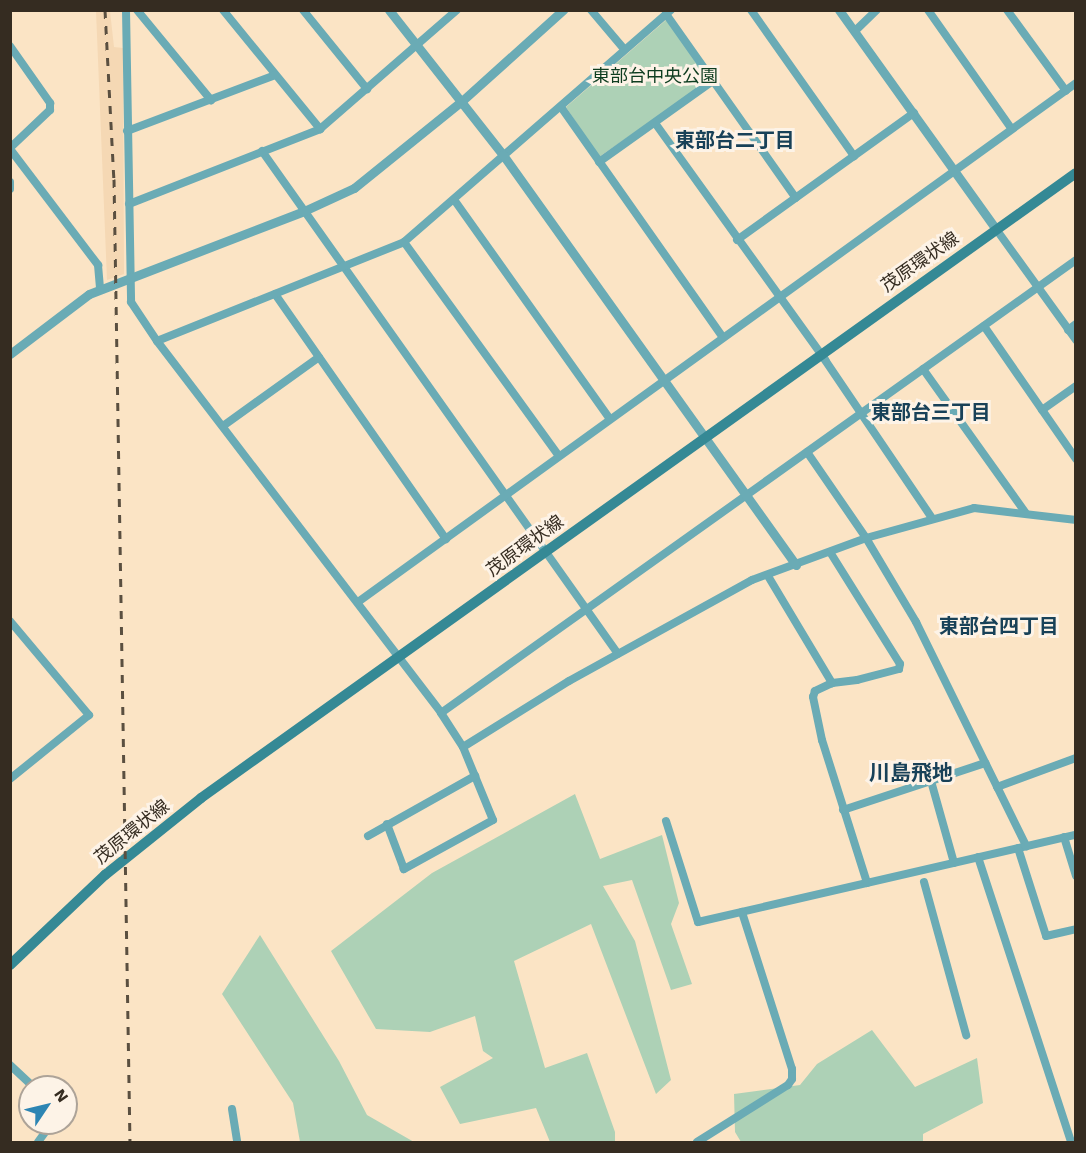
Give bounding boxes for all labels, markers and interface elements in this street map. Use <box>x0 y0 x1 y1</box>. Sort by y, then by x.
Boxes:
park label: 東部台中央公園 <box>592 65 718 87</box>
district label: 東部台二丁目 <box>675 128 795 152</box>
street label: 茂原環状線 <box>877 227 963 297</box>
district label: 東部台三丁目 <box>871 400 991 424</box>
street label: 茂原環状線 <box>482 511 568 581</box>
district label: 東部台四丁目 <box>939 614 1059 638</box>
district label: 川島飛地 <box>869 760 953 786</box>
street label: 茂原環状線 <box>90 795 174 869</box>
north arrow <box>18 1075 78 1135</box>
text: N <box>50 1085 73 1106</box>

